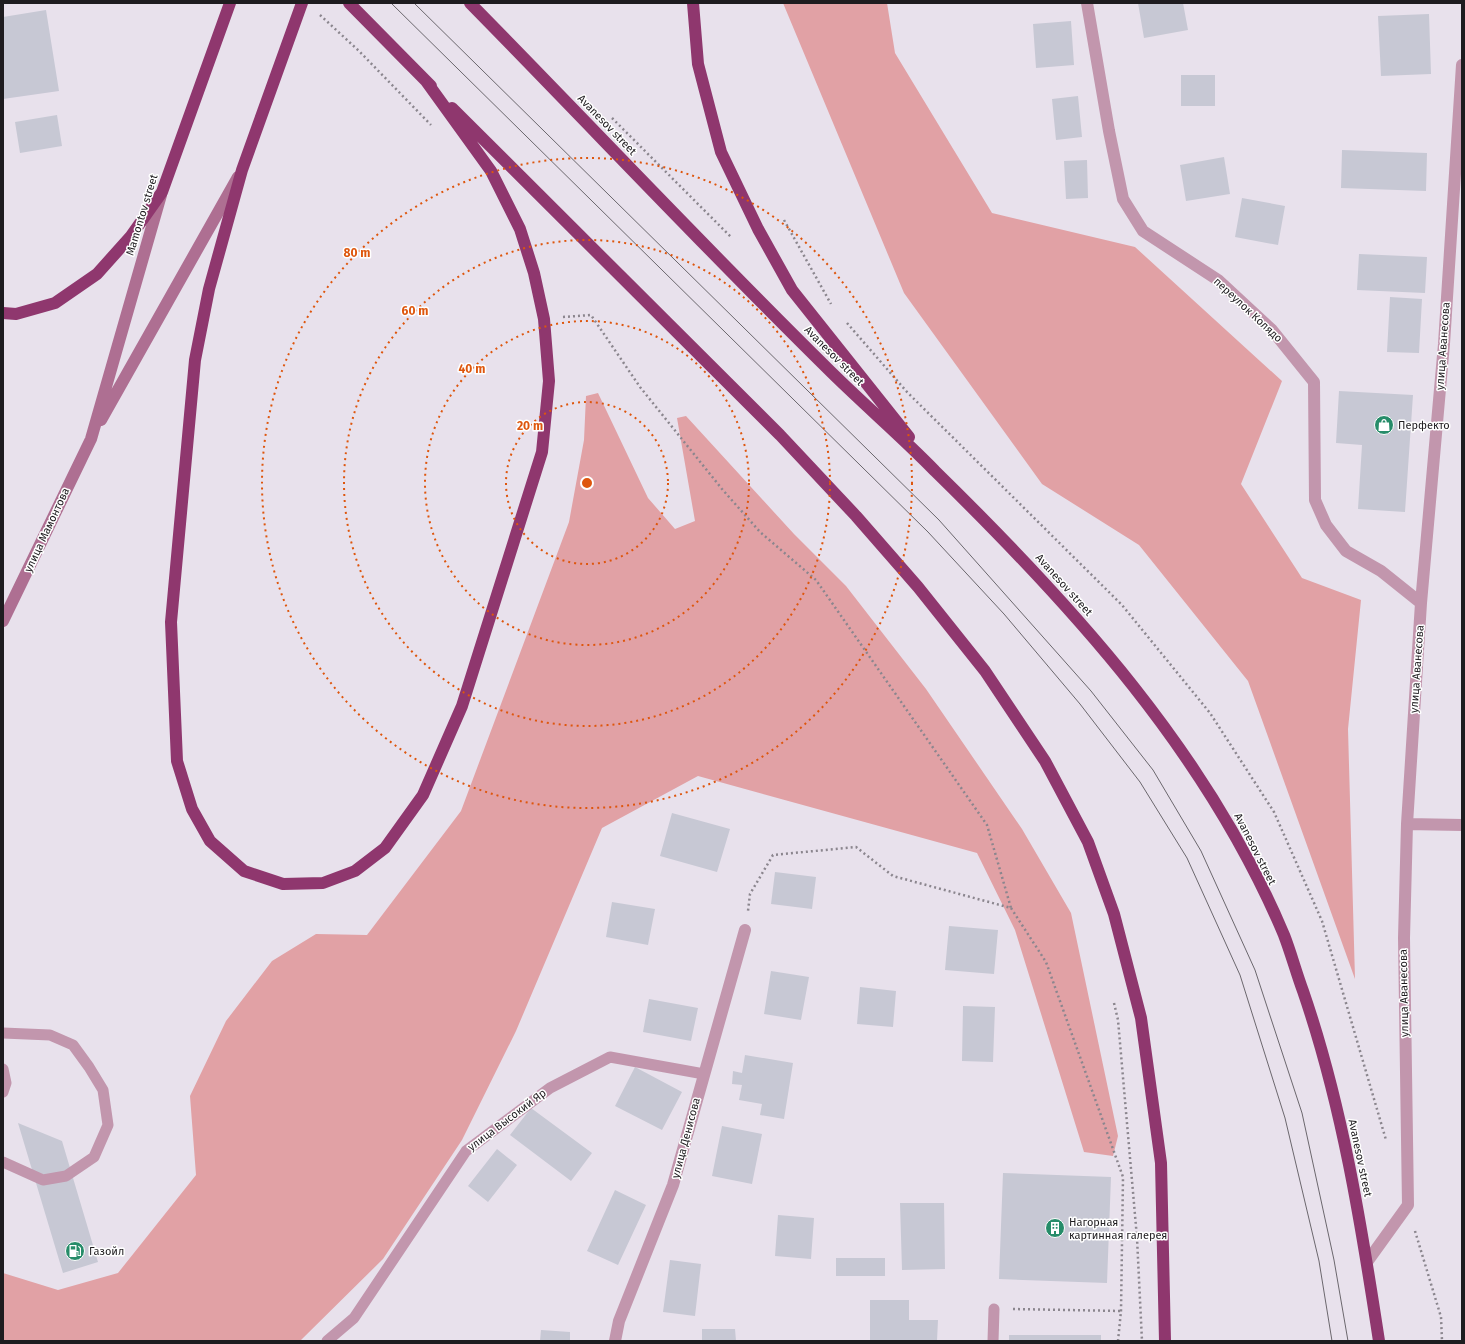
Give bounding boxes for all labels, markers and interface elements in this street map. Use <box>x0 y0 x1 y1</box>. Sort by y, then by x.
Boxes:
street label: Avanesov street <box>575 92 639 158</box>
street label: Mamontov street <box>123 173 161 257</box>
text: 80 m <box>344 246 370 260</box>
street label: переулок Колядо <box>1211 275 1285 345</box>
street label: улица Аванесова <box>1433 302 1453 390</box>
text: 60 m <box>402 304 428 318</box>
street label: Avanesov street <box>802 324 866 388</box>
text: 40 m <box>459 362 485 376</box>
shop icon: Перфекто <box>1373 414 1395 436</box>
text: 20 m <box>517 419 543 433</box>
place label: Перфекто <box>1398 419 1450 432</box>
centre of rings <box>580 476 594 490</box>
street label: улица Мамонтова <box>22 486 72 574</box>
street label: Avanesov street <box>1033 551 1095 619</box>
street label: улица Аванесова <box>1407 625 1427 713</box>
street label: Avanesov street <box>1231 811 1279 887</box>
street label: улица Аванесова <box>1397 949 1411 1037</box>
street label: улица Высокий Яр <box>465 1086 549 1154</box>
street label: улица Денисова <box>669 1096 703 1180</box>
street label: Avanesov street <box>1345 1118 1375 1198</box>
place label: Нагорная картинная галерея <box>1069 1216 1167 1242</box>
building icon: Нагорная картинная галерея <box>1044 1217 1066 1239</box>
fuel station icon: Газойл <box>64 1240 86 1262</box>
place label: Газойл <box>89 1245 124 1258</box>

